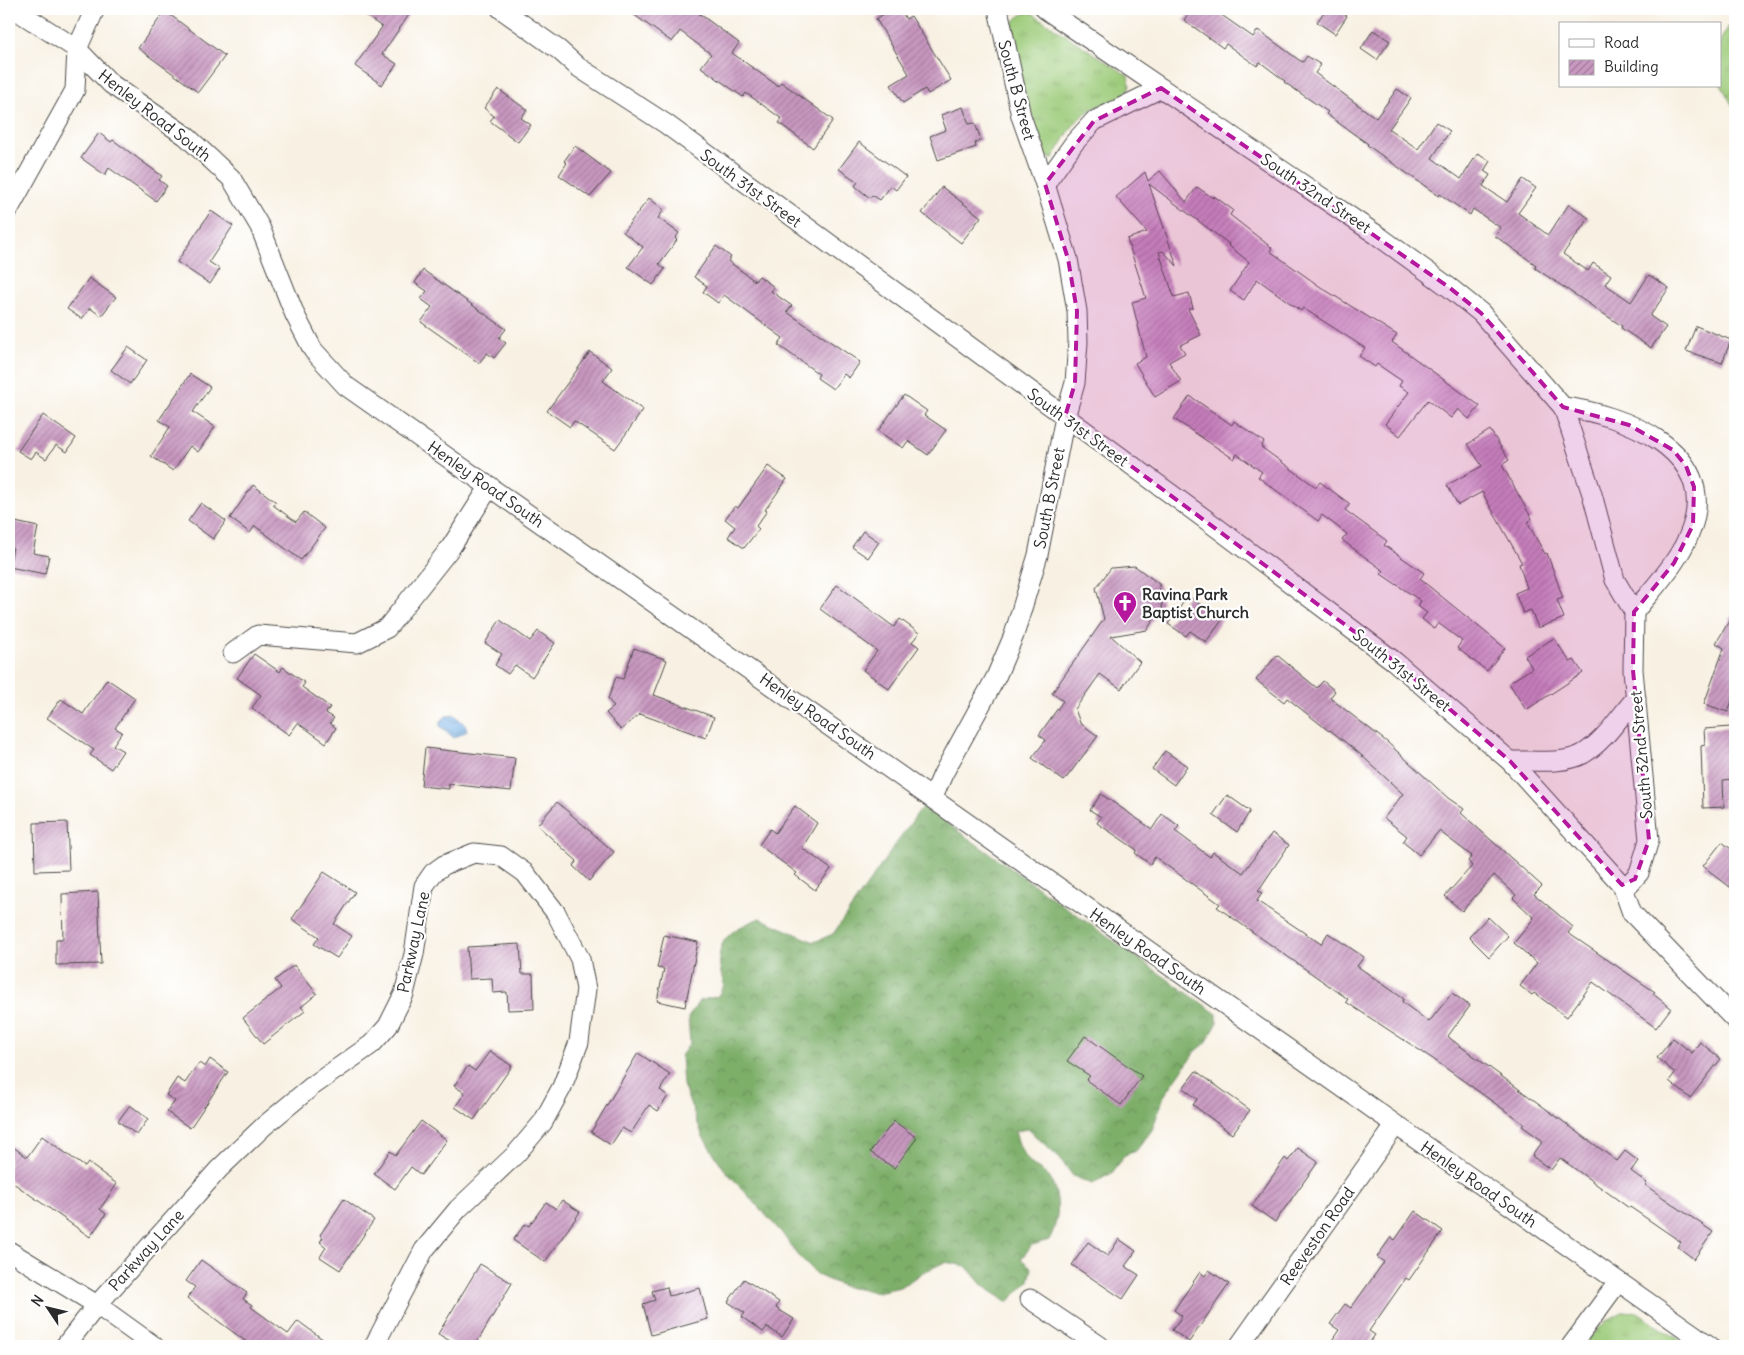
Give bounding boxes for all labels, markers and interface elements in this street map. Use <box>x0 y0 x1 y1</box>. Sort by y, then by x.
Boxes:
legend <box>1559 22 1722 88</box>
text: Road <box>1604 33 1639 52</box>
street label: South B Street <box>994 38 1040 143</box>
text: Building <box>1604 57 1659 76</box>
street label: Henley Road South <box>95 65 215 165</box>
street label: South 31st Street <box>697 145 806 232</box>
street label: South 32nd Street <box>1257 149 1375 238</box>
street label: South 31st Street <box>1024 384 1133 471</box>
street label: Henley Road South <box>424 436 548 532</box>
street label: South B Street <box>1029 445 1069 550</box>
place label: Ravina Park Baptist Church <box>1142 584 1249 623</box>
church icon: Ravina Park Baptist Church <box>1112 590 1138 624</box>
street label: South 31st Street <box>1349 624 1455 716</box>
street label: Henley Road South <box>756 668 880 764</box>
street label: South 32nd Street <box>1625 689 1657 820</box>
street label: Parkway Lane <box>392 889 434 995</box>
street label: Henley Road South <box>1086 903 1210 999</box>
street label: Henley Road South <box>1417 1136 1541 1232</box>
street label: Reeveston Road <box>1276 1183 1358 1289</box>
street label: Parkway Lane <box>104 1205 188 1295</box>
north arrow <box>22 1282 72 1332</box>
text: N <box>27 1291 48 1310</box>

